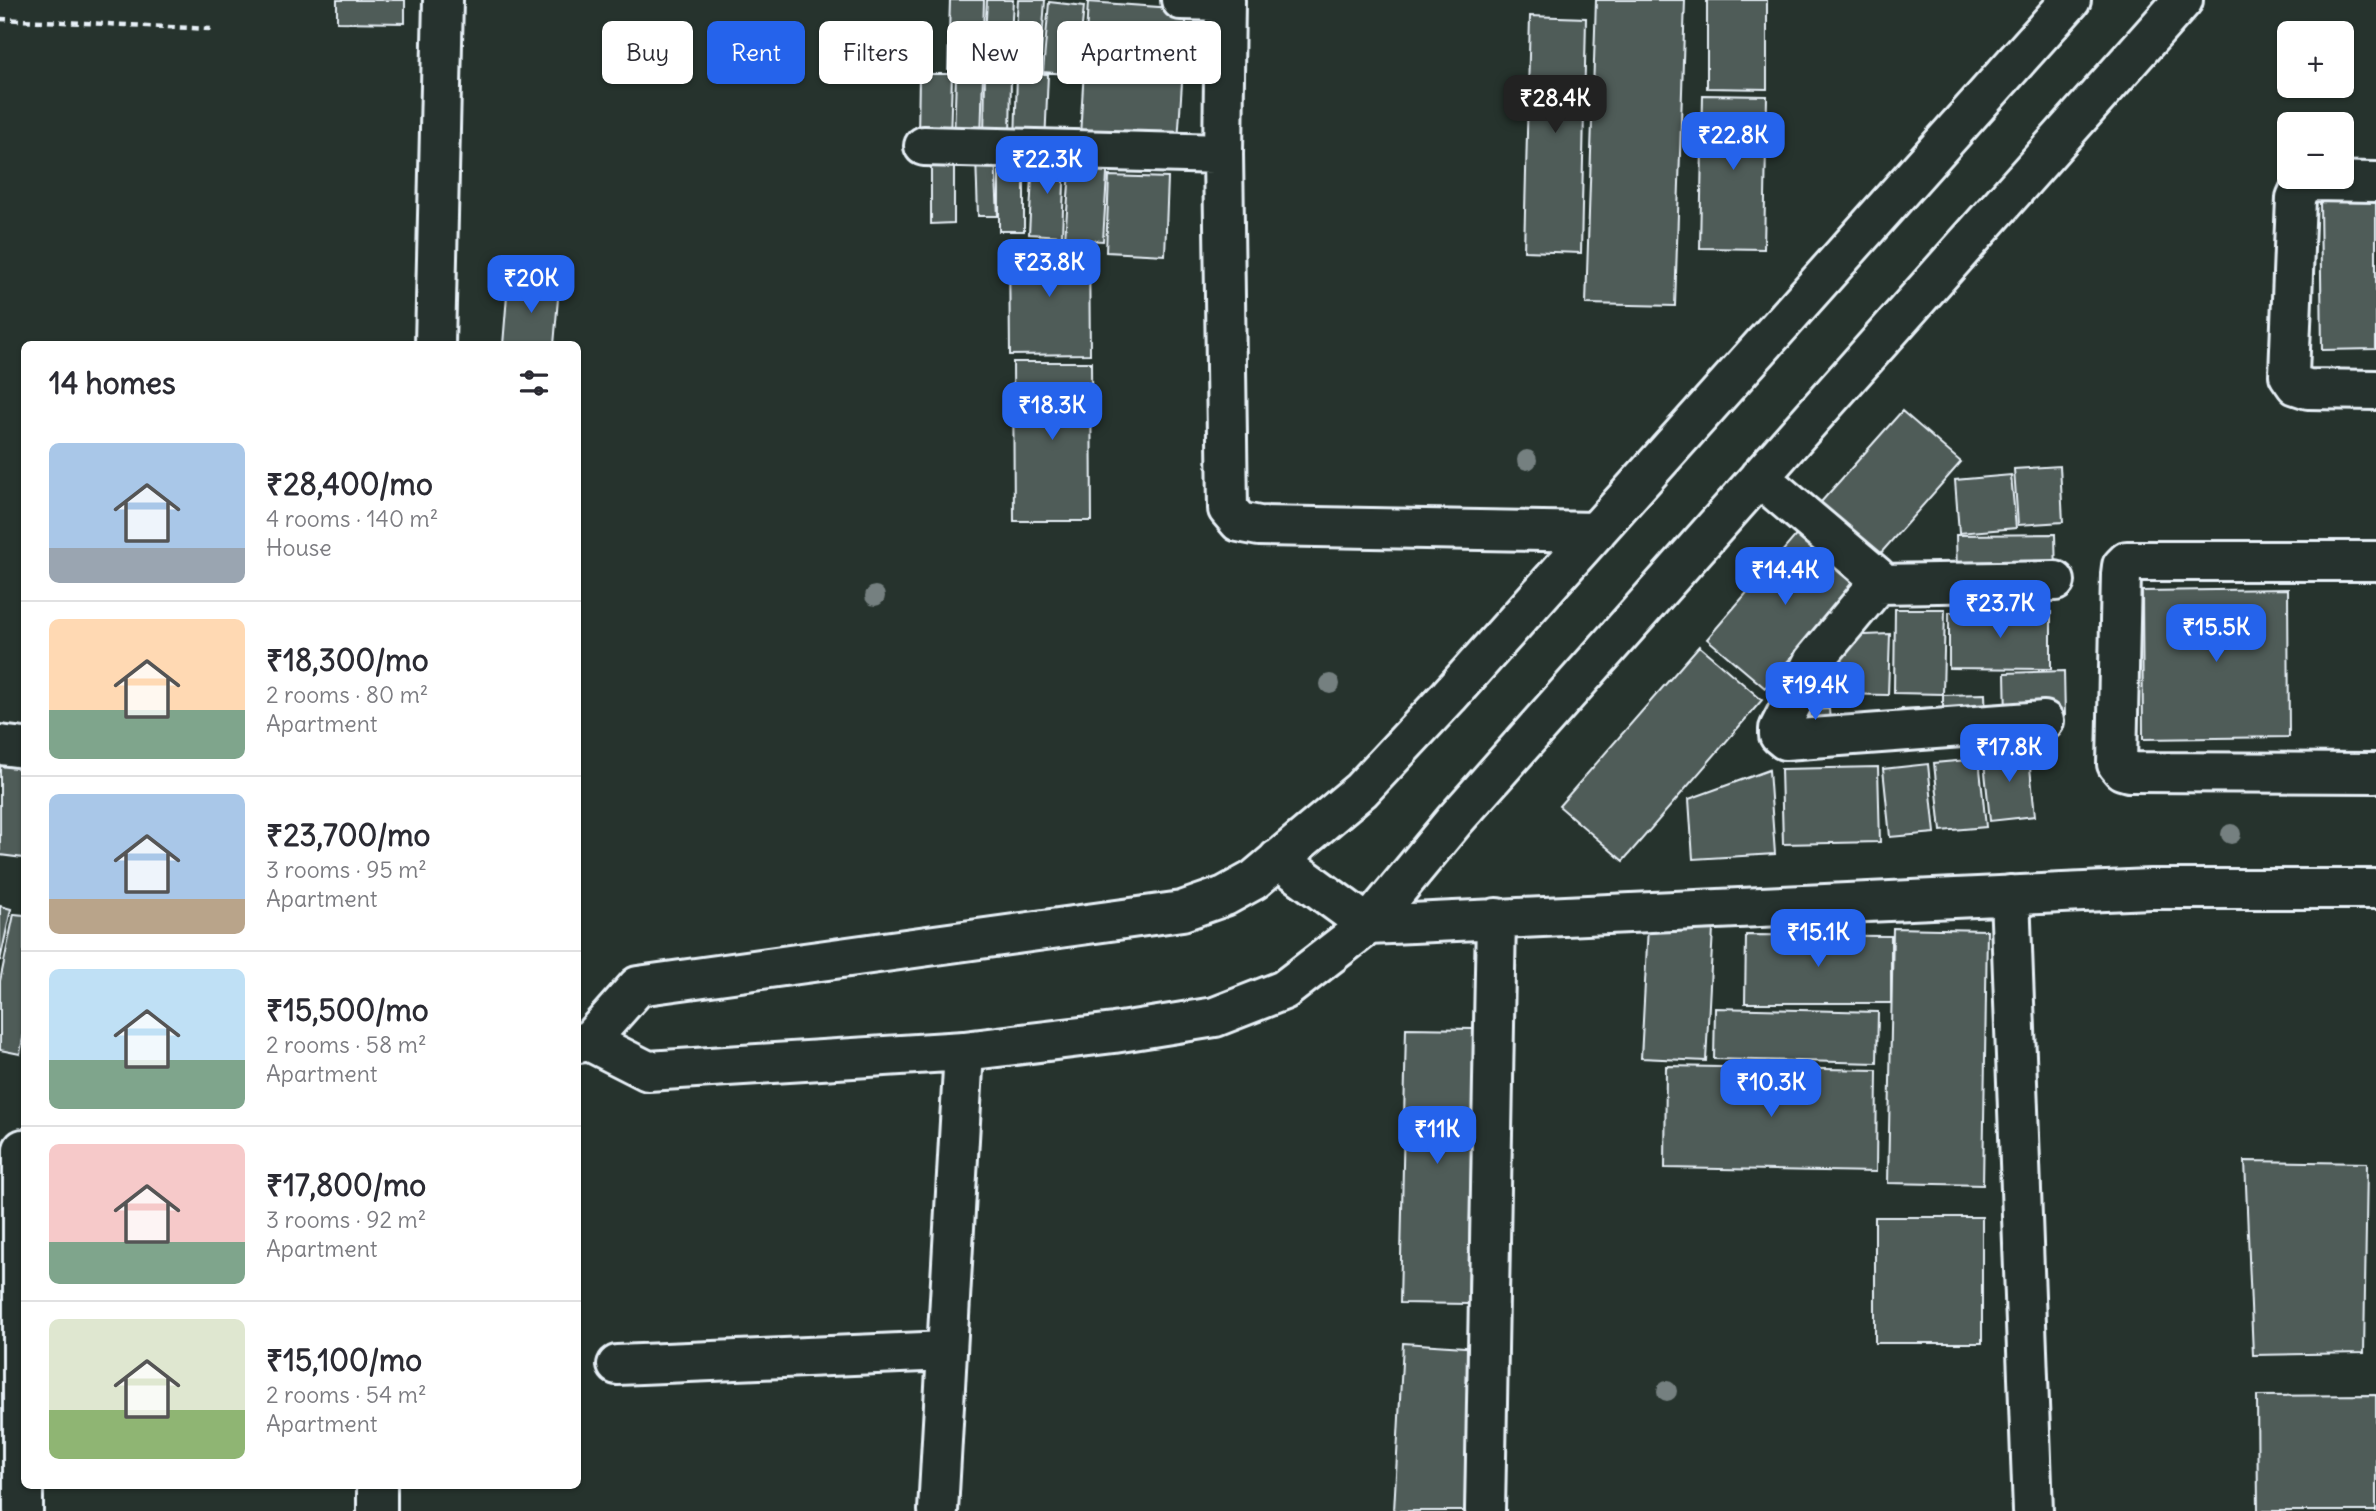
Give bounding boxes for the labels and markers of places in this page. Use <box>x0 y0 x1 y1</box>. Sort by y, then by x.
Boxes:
pin: ₹28.4K <box>1498 76 1612 135</box>
pin: ₹22.8K <box>1676 113 1790 172</box>
pin: ₹22.3K <box>990 136 1104 196</box>
pin: ₹23.8K <box>992 240 1106 299</box>
pin: ₹20K <box>490 256 572 315</box>
pin: ₹18.3K <box>995 382 1109 442</box>
pin: ₹14.4K <box>1728 548 1842 607</box>
pin: ₹23.7K <box>1943 580 2057 640</box>
pin: ₹15.5K <box>2159 604 2273 664</box>
pin: ₹19.4K <box>1758 662 1872 722</box>
pin: ₹17.8K <box>1952 724 2066 784</box>
pin: ₹15.1K <box>1761 909 1875 969</box>
pin: ₹10.3K <box>1714 1060 1828 1119</box>
pin: ₹11K <box>1396 1106 1478 1166</box>

